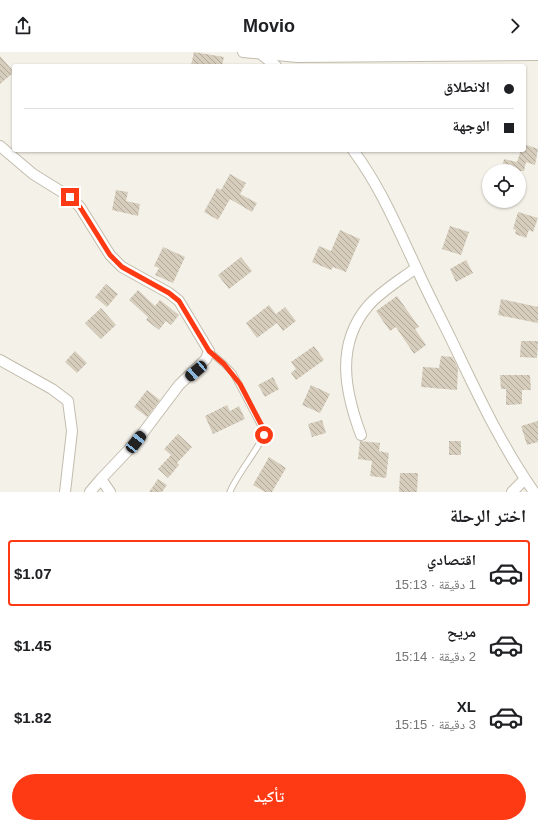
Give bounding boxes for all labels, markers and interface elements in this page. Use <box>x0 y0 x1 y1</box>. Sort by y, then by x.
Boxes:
icon: share <box>12 15 34 37</box>
icon: forward <box>504 15 526 37</box>
text: Movio <box>243 16 295 36</box>
text: الانطلاق <box>444 78 490 95</box>
text: الوجهة <box>452 117 490 134</box>
map controls <box>482 164 526 208</box>
button: locate <box>482 164 526 208</box>
route end <box>61 188 79 206</box>
car <box>183 359 209 383</box>
route start <box>255 426 273 444</box>
car <box>124 429 148 455</box>
text: اختر الرحلة <box>450 506 526 526</box>
text: اقتصادي <box>427 551 476 568</box>
icon: car <box>488 555 524 591</box>
text: $1.07 <box>14 565 52 582</box>
text: 1 دقيقة · 15:13 <box>395 577 476 592</box>
text: مريح <box>447 623 476 640</box>
icon: car <box>488 627 524 663</box>
text: $1.45 <box>14 637 52 654</box>
text: 2 دقيقة · 15:14 <box>395 649 476 664</box>
text: XL <box>457 698 476 715</box>
icon: car <box>488 699 524 735</box>
text: $1.82 <box>14 709 52 726</box>
text: 3 دقيقة · 15:15 <box>395 717 476 732</box>
button: تأكيد <box>12 774 526 820</box>

